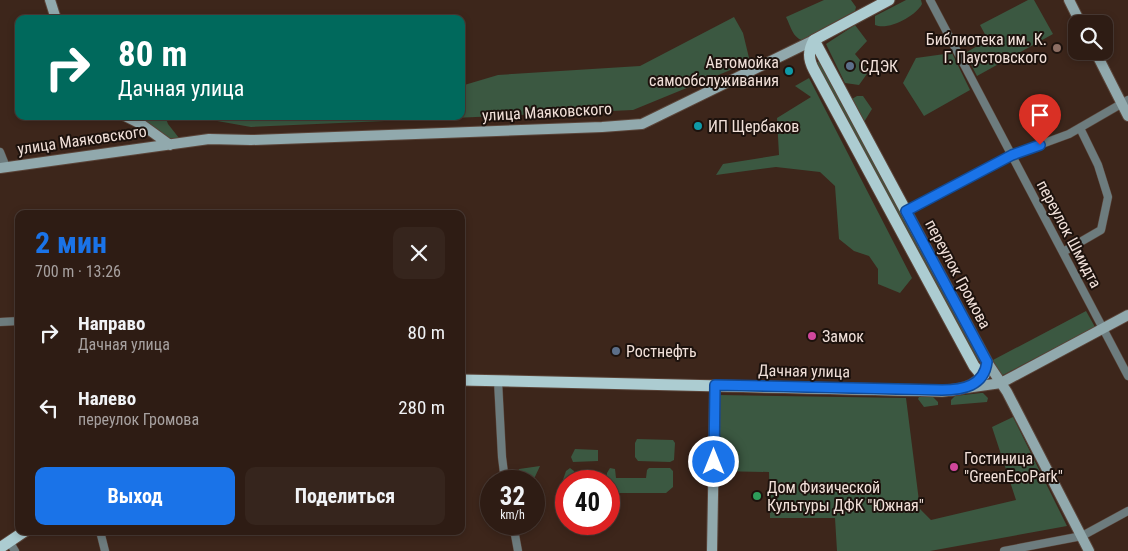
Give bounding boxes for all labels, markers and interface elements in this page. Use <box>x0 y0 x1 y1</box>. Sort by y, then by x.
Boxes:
map controls <box>1068 15 1113 60</box>
button: search <box>1068 15 1113 60</box>
place label: Библиотека им. К. Г. Паустовского <box>926 30 1047 67</box>
text: 80 m <box>118 34 187 75</box>
icon: right <box>35 35 100 100</box>
marker: Библиотека им. К. Г. Паустовского <box>1051 42 1063 54</box>
place label: Автомойка самообслуживания <box>649 53 779 90</box>
place label: СДЭК <box>860 57 898 76</box>
marker: СДЭК <box>844 60 856 72</box>
marker: Автомойка самообслуживания <box>783 65 795 77</box>
text: Дачная улица <box>118 76 244 101</box>
pin <box>1019 94 1061 145</box>
street label: улица Маяковского <box>481 99 613 125</box>
icon: arrive <box>1026 101 1054 129</box>
place label: ИП Щербаков <box>708 117 799 136</box>
marker: ИП Щербаков <box>692 120 704 132</box>
street label: улица Маяковского <box>16 122 148 158</box>
street label: переулок Шмидта <box>1033 177 1105 291</box>
street label: переулок Громова <box>921 216 995 332</box>
text: 2 мин <box>35 225 107 260</box>
button: close <box>393 227 445 279</box>
text: 700 m · 13:26 <box>35 262 121 281</box>
text: Направо <box>78 312 145 335</box>
icon: right <box>35 319 63 347</box>
text: 80 m <box>408 321 445 344</box>
place label: Замок <box>822 327 864 346</box>
marker: Замок <box>806 330 818 342</box>
text: Дачная улица <box>78 335 170 354</box>
place label: Ростнефть <box>626 342 697 361</box>
marker: Ростнефть <box>610 345 622 357</box>
street label: Дачная улица <box>758 361 850 381</box>
text: Налево <box>78 387 136 410</box>
icon: left <box>35 394 63 422</box>
text: 280 m <box>398 396 445 419</box>
text: переулок Громова <box>78 410 199 429</box>
position arrow <box>687 435 739 487</box>
place label: Гостиница "GreenEcoPark" <box>964 449 1063 486</box>
marker: Гостиница "GreenEcoPark" <box>948 461 960 473</box>
button: Выход <box>35 467 235 525</box>
button: Поделиться <box>245 467 445 525</box>
speed limit sign: 40 <box>555 470 620 535</box>
place label: Дом Физической Культуры ДФК "Южная" <box>767 478 924 515</box>
text: 32 <box>500 482 525 511</box>
marker: Дом Физической Культуры ДФК "Южная" <box>751 490 763 502</box>
text: km/h <box>500 508 525 522</box>

